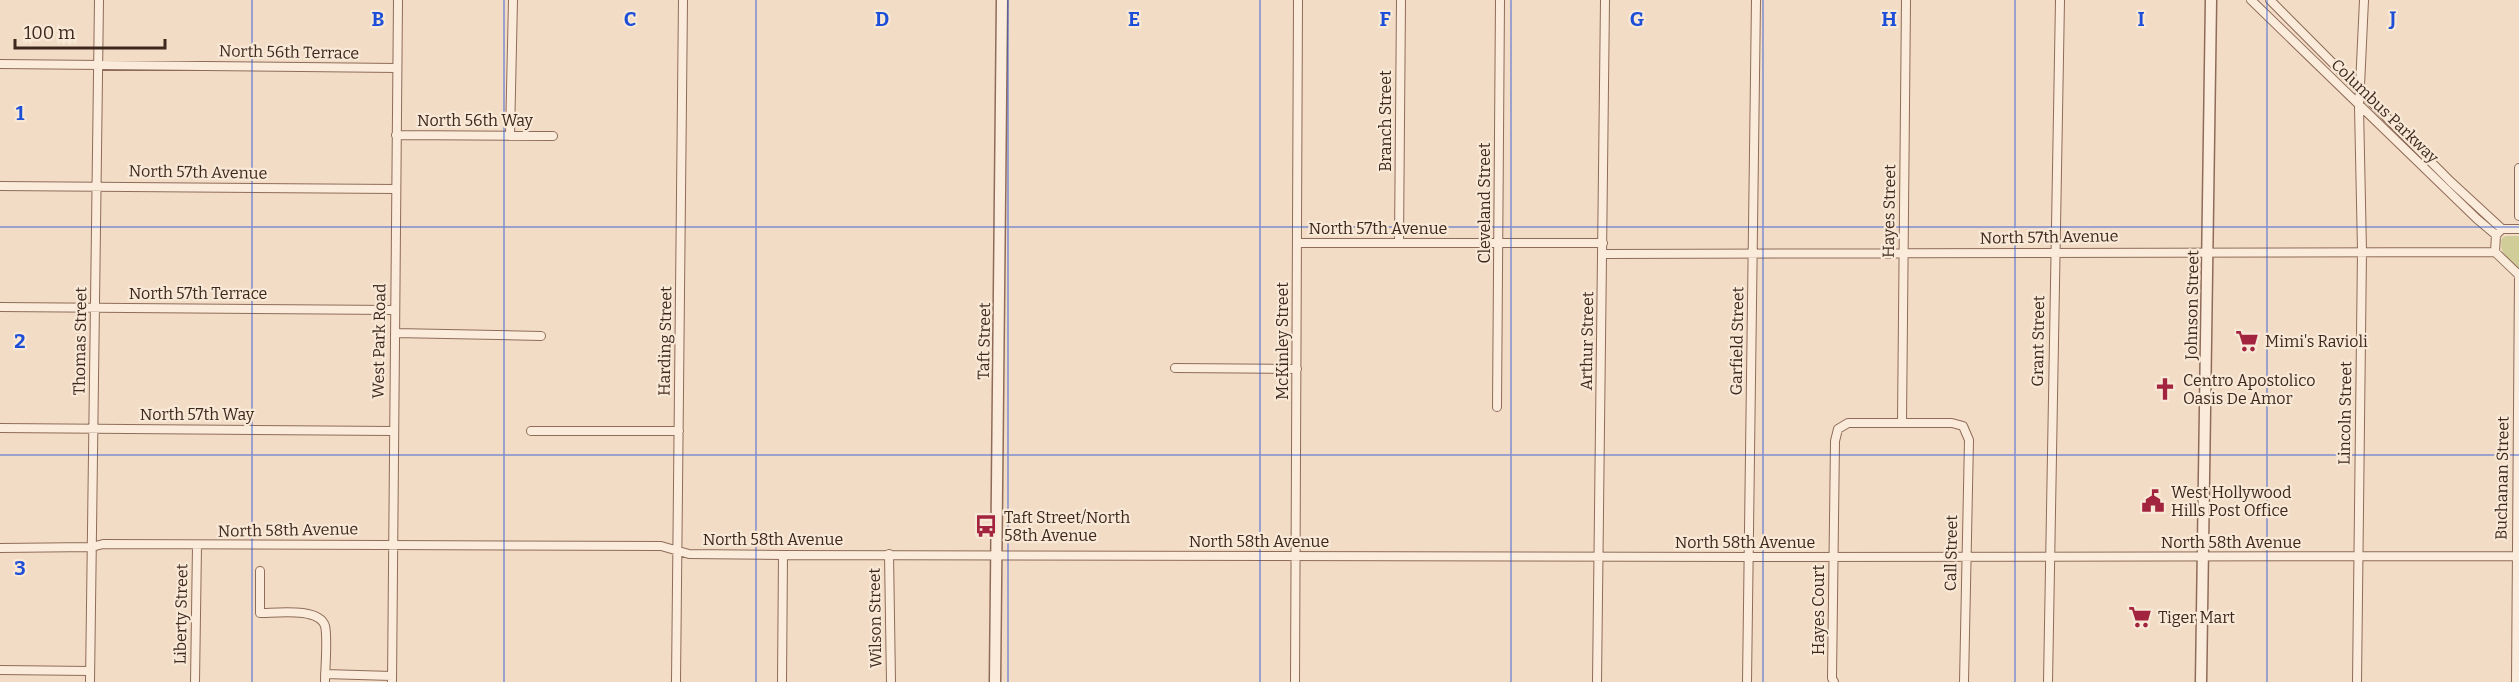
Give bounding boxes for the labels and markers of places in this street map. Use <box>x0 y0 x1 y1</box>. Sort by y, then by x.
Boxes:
supermarket icon: Mimi's Ravioli <box>2234 328 2260 354</box>
place label: Mimi's Ravioli <box>2265 332 2368 351</box>
place label: Centro Apostolico Oasis De Amor <box>2183 371 2315 408</box>
church icon: Centro Apostolico Oasis De Amor <box>2152 376 2178 402</box>
place label: West Hollywood Hills Post Office <box>2171 483 2292 520</box>
public building icon: West Hollywood Hills Post Office <box>2140 488 2166 514</box>
place label: Taft Street/North 58th Avenue <box>1004 508 1130 545</box>
bus stop icon: Taft Street/North 58th Avenue <box>973 513 999 539</box>
supermarket icon: Tiger Mart <box>2127 604 2153 630</box>
place label: Tiger Mart <box>2158 608 2235 627</box>

